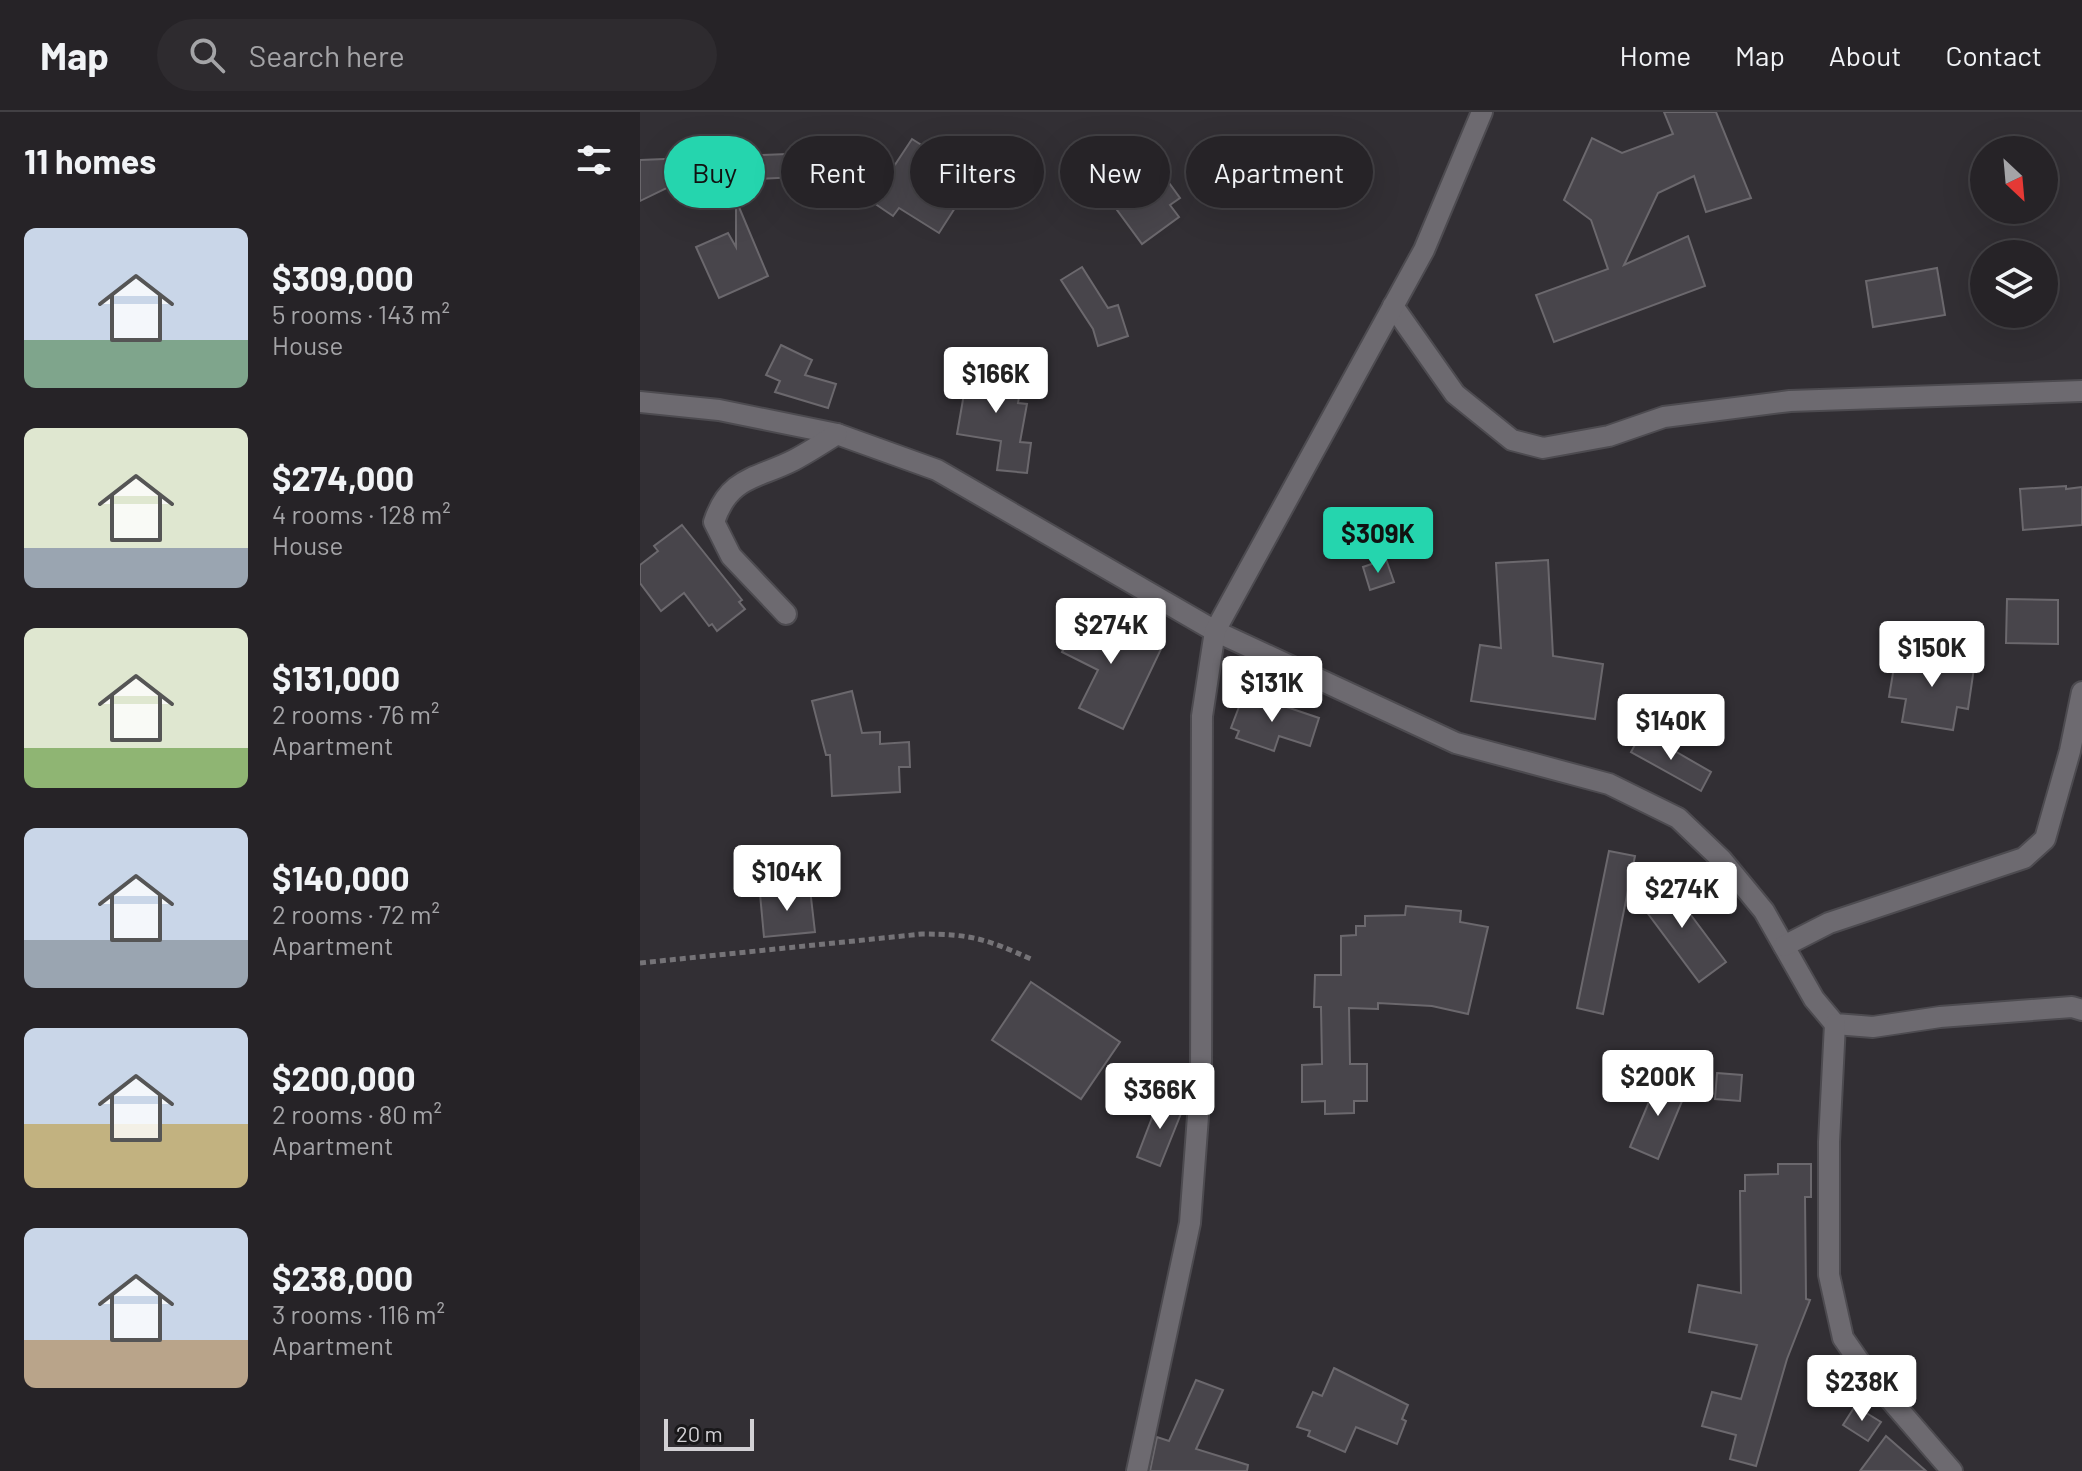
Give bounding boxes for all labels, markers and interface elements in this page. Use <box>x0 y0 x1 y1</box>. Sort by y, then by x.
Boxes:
search box <box>157 19 717 91</box>
text: Map <box>40 32 109 78</box>
icon: search <box>185 33 229 77</box>
text: Search here <box>249 37 405 73</box>
text: Home <box>1620 38 1691 72</box>
text: Map <box>1735 38 1785 72</box>
text: About <box>1829 38 1901 72</box>
text: Contact <box>1945 38 2042 72</box>
chip: Buy <box>664 136 765 208</box>
chip: Rent <box>781 136 894 208</box>
chip: Filters <box>910 136 1044 208</box>
chip: New <box>1060 136 1170 208</box>
chip: Apartment <box>1186 136 1373 208</box>
north arrow <box>1970 136 2058 224</box>
map controls <box>1970 136 2058 328</box>
icon: filters <box>572 138 616 182</box>
text: 11 homes <box>24 140 156 181</box>
button: layers <box>1970 240 2058 328</box>
text: $309,000 <box>272 257 414 298</box>
icon: home <box>88 260 184 356</box>
text: 5 rooms · 143 m² <box>272 298 450 329</box>
text: House <box>272 329 343 360</box>
pin: $166K <box>940 347 1052 415</box>
text: $166K <box>962 357 1030 388</box>
text: $274,000 <box>272 457 414 498</box>
icon: home <box>88 460 184 556</box>
text: 4 rooms · 128 m² <box>272 498 451 529</box>
pin: $309K <box>1322 507 1434 575</box>
text: $309K <box>1341 517 1415 548</box>
text: House <box>272 529 343 560</box>
pin: $274K <box>1055 598 1167 666</box>
text: $274K <box>1074 608 1148 639</box>
pin: $150K <box>1876 621 1988 689</box>
text: $150K <box>1897 631 1967 662</box>
pin: $131K <box>1216 656 1328 724</box>
text: $131,000 <box>272 657 400 698</box>
icon: home <box>88 660 184 756</box>
text: $131K <box>1240 666 1304 697</box>
pin: $140K <box>1615 694 1727 762</box>
text: 2 rooms · 76 m² <box>272 698 440 729</box>
text: $140K <box>1636 704 1706 735</box>
text: Apartment <box>272 729 393 760</box>
pin: $104K <box>731 845 843 913</box>
text: $104K <box>752 855 822 886</box>
text: $140,000 <box>272 857 410 898</box>
icon: home <box>88 860 184 956</box>
pin: $274K <box>1626 862 1738 930</box>
text: $274K <box>1645 872 1719 903</box>
text: 2 rooms · 72 m² <box>272 898 440 929</box>
text: Apartment <box>272 929 393 960</box>
pin: $200K <box>1602 1050 1714 1118</box>
text: $200,000 <box>272 1057 416 1098</box>
icon: home <box>88 1060 184 1156</box>
text: $200K <box>1620 1060 1696 1091</box>
pin: $366K <box>1104 1063 1216 1131</box>
text: $366K <box>1123 1073 1197 1104</box>
text: 2 rooms · 80 m² <box>272 1098 442 1129</box>
text: Apartment <box>272 1129 393 1160</box>
text: $238,000 <box>272 1257 413 1298</box>
icon: home <box>88 1260 184 1356</box>
text: 3 rooms · 116 m² <box>272 1298 445 1329</box>
text: Apartment <box>272 1329 393 1360</box>
pin: $238K <box>1806 1355 1918 1423</box>
text: $238K <box>1825 1365 1899 1396</box>
scale bar <box>664 1415 754 1451</box>
text: 20 m <box>676 1420 723 1446</box>

